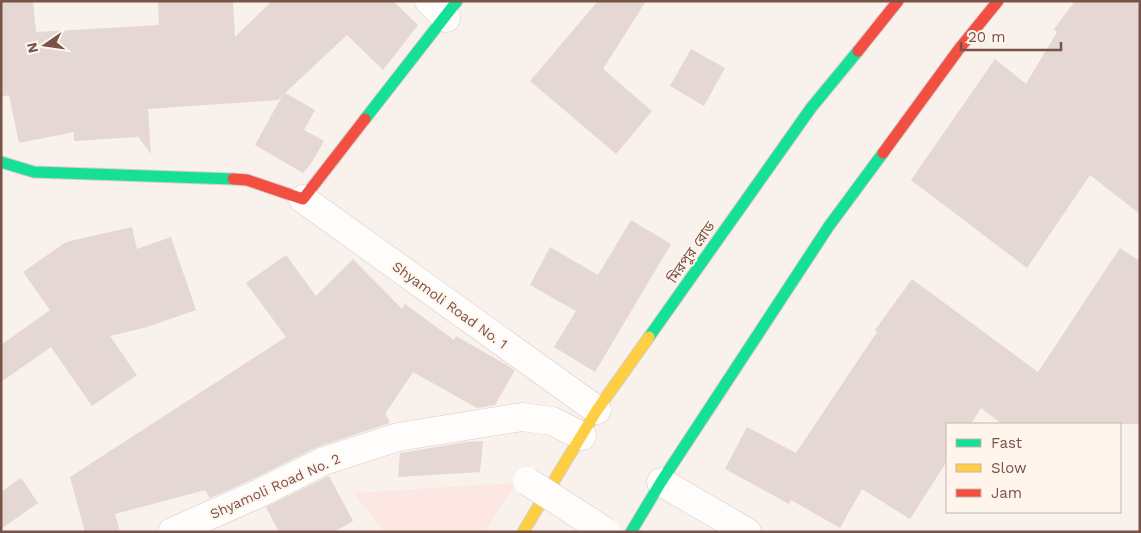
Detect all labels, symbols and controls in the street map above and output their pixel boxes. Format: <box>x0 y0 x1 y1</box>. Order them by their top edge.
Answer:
north arrow <box>20 20 70 70</box>
scale bar <box>961 20 1061 52</box>
text: 20 m <box>968 28 1006 46</box>
text: N <box>23 41 41 55</box>
street label: মিরপুর রোড <box>664 218 719 287</box>
street label: Shyamoli Road No. 1 <box>390 258 510 352</box>
legend <box>946 423 1121 513</box>
text: Fast <box>991 434 1023 452</box>
street label: Shyamoli Road No. 2 <box>207 450 343 522</box>
text: Slow <box>991 459 1027 477</box>
text: Jam <box>991 484 1022 502</box>

